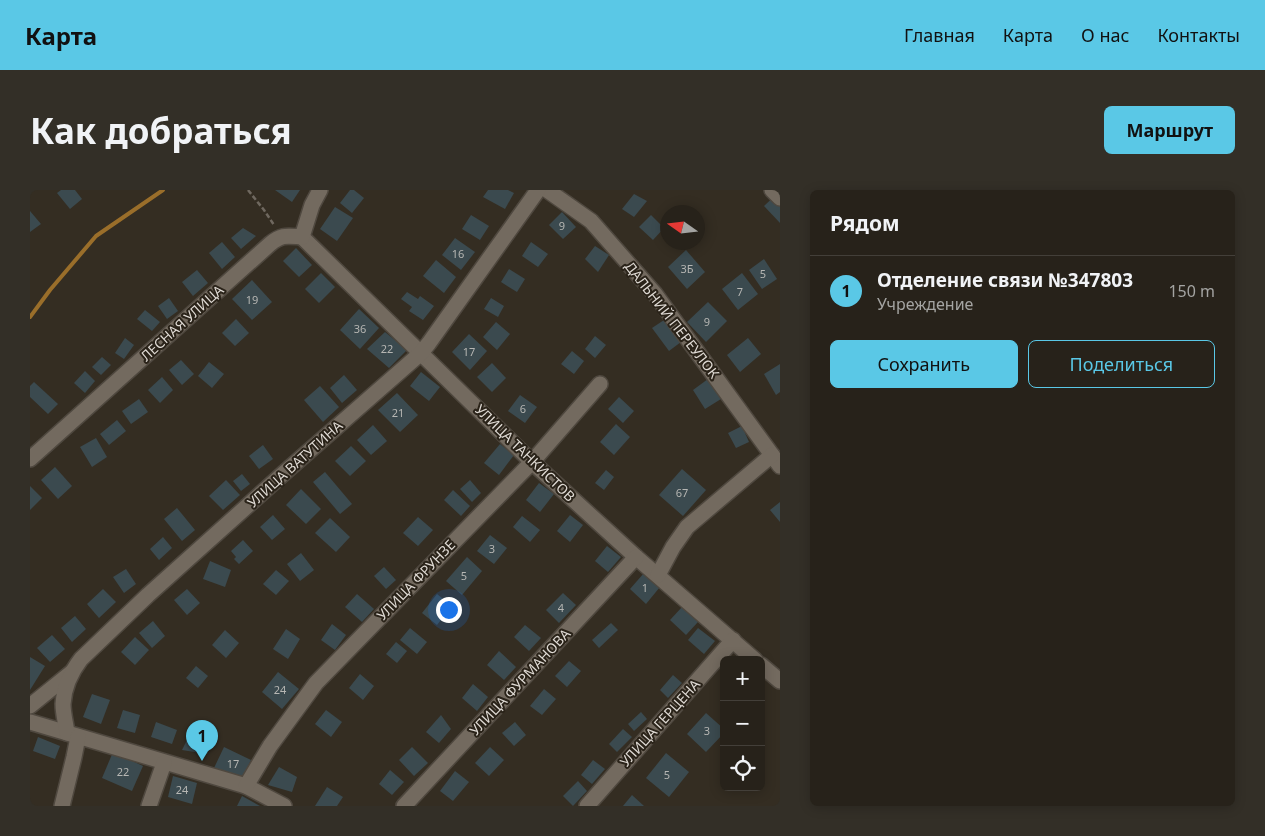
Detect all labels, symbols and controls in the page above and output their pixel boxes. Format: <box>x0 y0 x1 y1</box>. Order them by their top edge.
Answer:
text: Карта <box>25 19 97 52</box>
text: Главная <box>904 23 975 47</box>
text: Карта <box>1003 23 1053 47</box>
text: О нас <box>1081 23 1129 47</box>
text: Контакты <box>1157 23 1240 47</box>
button: Маршрут <box>1104 106 1235 154</box>
text: Как добраться <box>30 107 292 154</box>
north arrow <box>660 205 705 250</box>
text: Рядом <box>830 209 900 237</box>
house number: 9 <box>559 218 565 233</box>
house number: 16 <box>452 246 464 261</box>
street label: ДАЛЬНИЙ ПЕРЕУЛОК <box>621 257 724 382</box>
house number: 3Б <box>680 261 694 276</box>
house number: 5 <box>760 266 766 281</box>
text: Отделение связи №347803 <box>877 267 1133 293</box>
street label: ЛЕСНАЯ УЛИЦА <box>136 280 227 365</box>
text: 1 <box>841 280 851 302</box>
text: 150 m <box>1168 280 1215 302</box>
house number: 7 <box>737 284 743 299</box>
house number: 19 <box>246 292 258 307</box>
text: Учреждение <box>877 293 973 315</box>
house number: 9 <box>704 314 710 329</box>
house number: 36 <box>354 321 366 336</box>
button: Сохранить <box>830 340 1018 388</box>
button: Поделиться <box>1028 340 1215 388</box>
house number: 22 <box>381 341 393 356</box>
house number: 17 <box>463 344 475 359</box>
street label: УЛИЦА ТАНКИСТОВ <box>471 400 580 505</box>
house number: 6 <box>520 401 526 416</box>
house number: 21 <box>392 405 404 420</box>
street label: УЛИЦА ВАТУТИНА <box>243 416 346 511</box>
house number: 67 <box>676 485 688 500</box>
street label: УЛИЦА ФРУНЗЕ <box>372 535 459 624</box>
house number: 3 <box>489 541 495 556</box>
house number: 5 <box>461 568 467 583</box>
house number: 1 <box>642 580 648 595</box>
your location <box>436 597 462 623</box>
house number: 4 <box>558 600 565 615</box>
street label: УЛИЦА ФУРМАНОВА <box>465 624 574 739</box>
map controls <box>720 656 765 791</box>
button: + <box>720 656 765 701</box>
street label: УЛИЦА ГЕРЦЕНА <box>615 675 704 770</box>
house number: 24 <box>274 682 287 697</box>
button: − <box>720 701 765 746</box>
pin: 1 <box>186 720 218 761</box>
house number: 3 <box>704 723 710 738</box>
button: locate <box>720 746 765 791</box>
house number: 17 <box>227 756 239 771</box>
house number: 22 <box>117 764 129 779</box>
house number: 5 <box>664 767 670 782</box>
house number: 24 <box>176 782 189 797</box>

